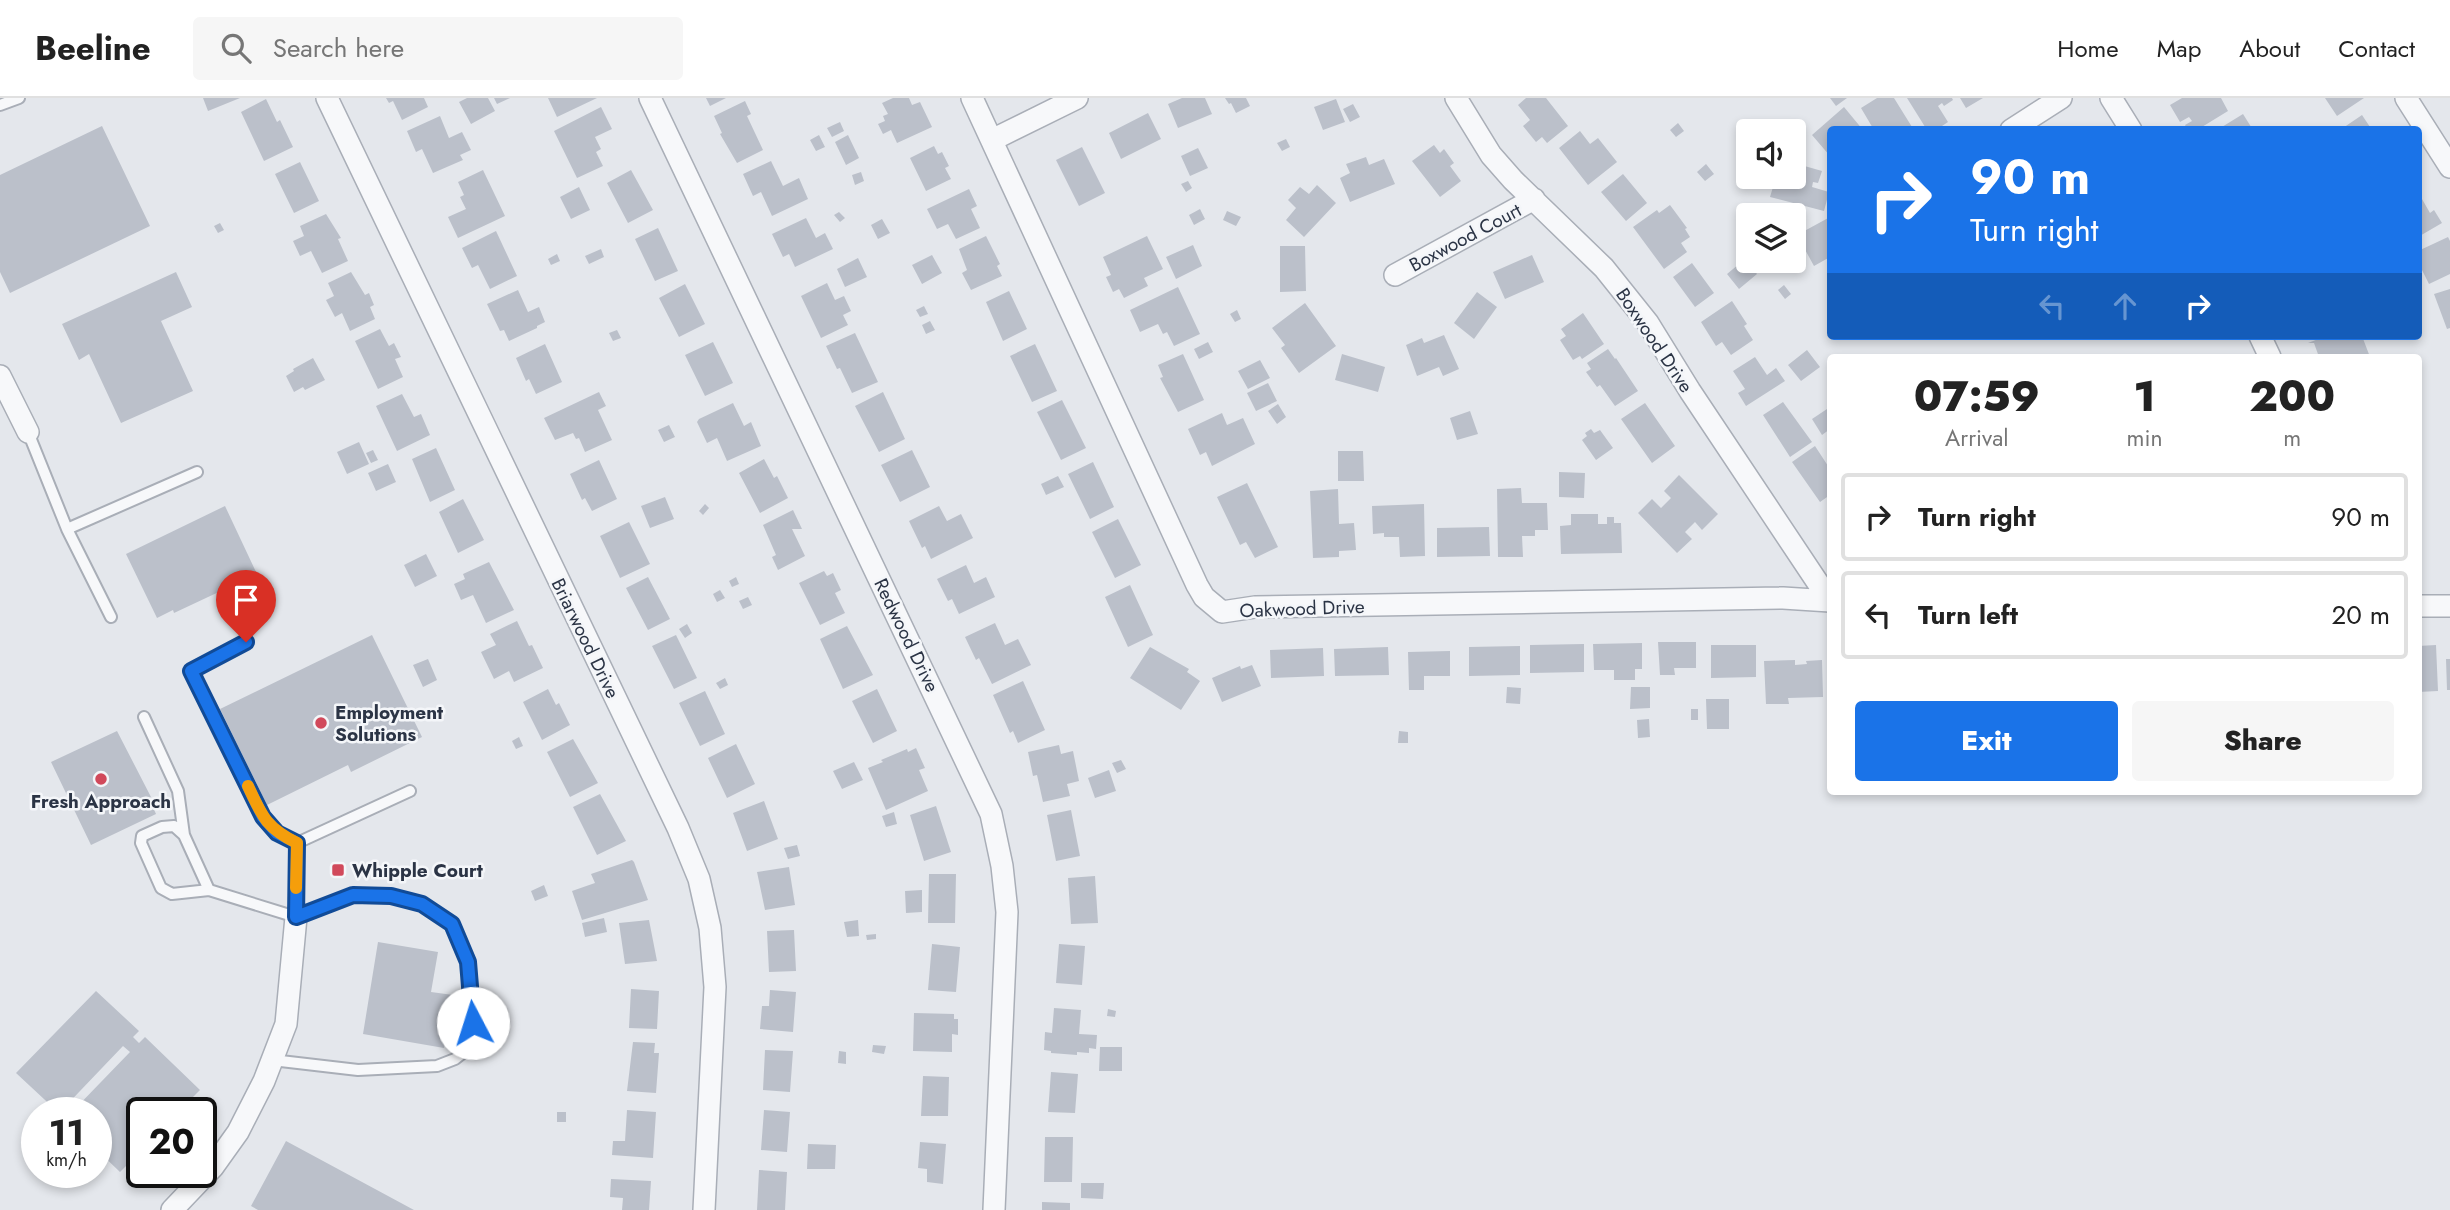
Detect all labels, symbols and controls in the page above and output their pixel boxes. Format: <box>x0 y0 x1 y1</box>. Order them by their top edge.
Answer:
search box <box>193 17 683 80</box>
text: Beeline <box>35 25 151 72</box>
icon: search <box>217 29 255 67</box>
text: Search here <box>273 29 404 67</box>
text: Home <box>2057 31 2119 66</box>
text: Map <box>2157 31 2201 66</box>
text: About <box>2239 31 2300 66</box>
text: Contact <box>2338 31 2415 66</box>
map controls <box>1736 119 1806 273</box>
button: sound <box>1736 119 1806 189</box>
text: 90 m <box>1970 142 2090 212</box>
icon: right <box>1855 154 1946 245</box>
street label: Boxwood Court <box>1404 196 1526 278</box>
button: layers <box>1736 203 1806 273</box>
text: Turn right <box>1970 207 2099 253</box>
street label: Boxwood Drive <box>1610 283 1700 398</box>
icon: left <box>2033 287 2071 325</box>
icon: ahead <box>2106 287 2144 325</box>
icon: right <box>2179 287 2217 325</box>
text: 07:59 <box>1914 366 2040 427</box>
text: 1 <box>2134 366 2156 427</box>
text: 200 <box>2249 366 2335 427</box>
text: Arrival <box>1945 421 2009 455</box>
text: min <box>2127 421 2163 455</box>
text: m <box>2283 421 2301 455</box>
icon: right <box>1859 498 1897 536</box>
text: Turn right <box>1918 498 2036 536</box>
text: 90 m <box>2331 498 2390 536</box>
pin <box>216 570 276 642</box>
street label: Briarwood Drive <box>545 574 626 703</box>
street label: Redwood Drive <box>867 574 946 697</box>
icon: arrive <box>227 581 265 619</box>
street label: Oakwood Drive <box>1239 593 1365 624</box>
icon: left <box>1859 596 1897 634</box>
text: Turn left <box>1918 596 2018 634</box>
text: 20 m <box>2332 596 2390 634</box>
place label: Employment Solutions <box>335 699 443 748</box>
button: Exit <box>1855 701 2118 781</box>
button: Share <box>2132 701 2394 781</box>
marker: Employment Solutions <box>313 715 329 731</box>
marker: Fresh Approach <box>93 771 109 787</box>
place label: Fresh Approach <box>31 788 171 815</box>
place label: Whipple Court <box>352 857 483 884</box>
marker: Whipple Court <box>330 862 346 878</box>
position arrow <box>436 986 510 1060</box>
speed limit sign: 20 <box>126 1097 217 1188</box>
text: 11 <box>49 1108 84 1158</box>
text: km/h <box>46 1147 87 1173</box>

